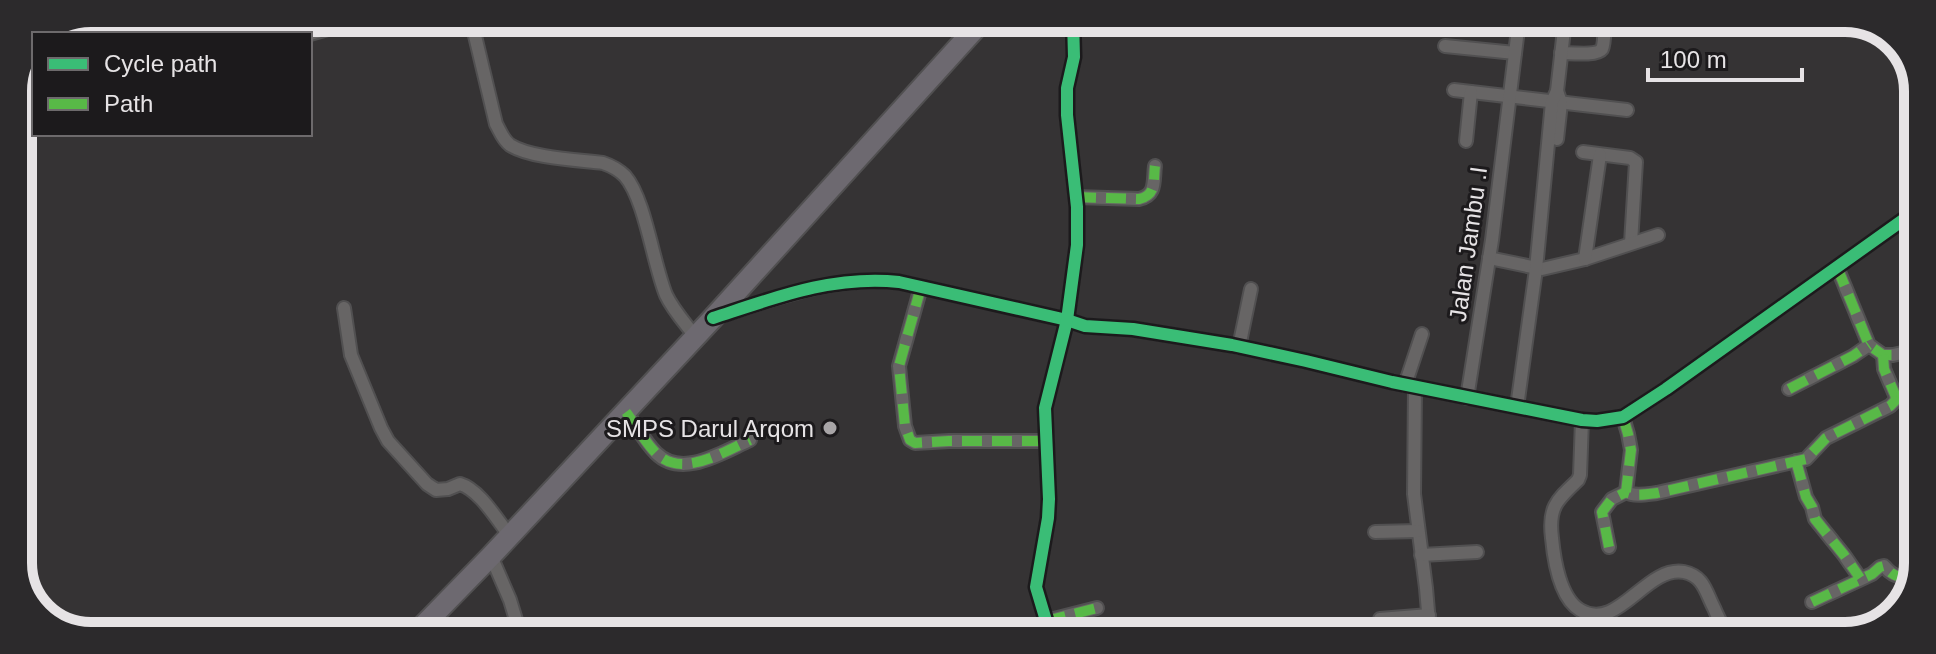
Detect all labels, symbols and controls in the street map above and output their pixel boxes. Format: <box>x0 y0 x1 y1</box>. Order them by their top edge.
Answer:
legend <box>32 32 312 136</box>
scale bar <box>1648 32 1802 82</box>
text: 100 m <box>1660 46 1727 73</box>
text: Cycle path <box>104 50 217 77</box>
text: Path <box>104 90 153 117</box>
street label: Jalan Jambu .I <box>1444 165 1492 323</box>
place label: SMPS Darul Arqom <box>606 415 814 442</box>
marker: SMPS Darul Arqom <box>821 419 839 437</box>

